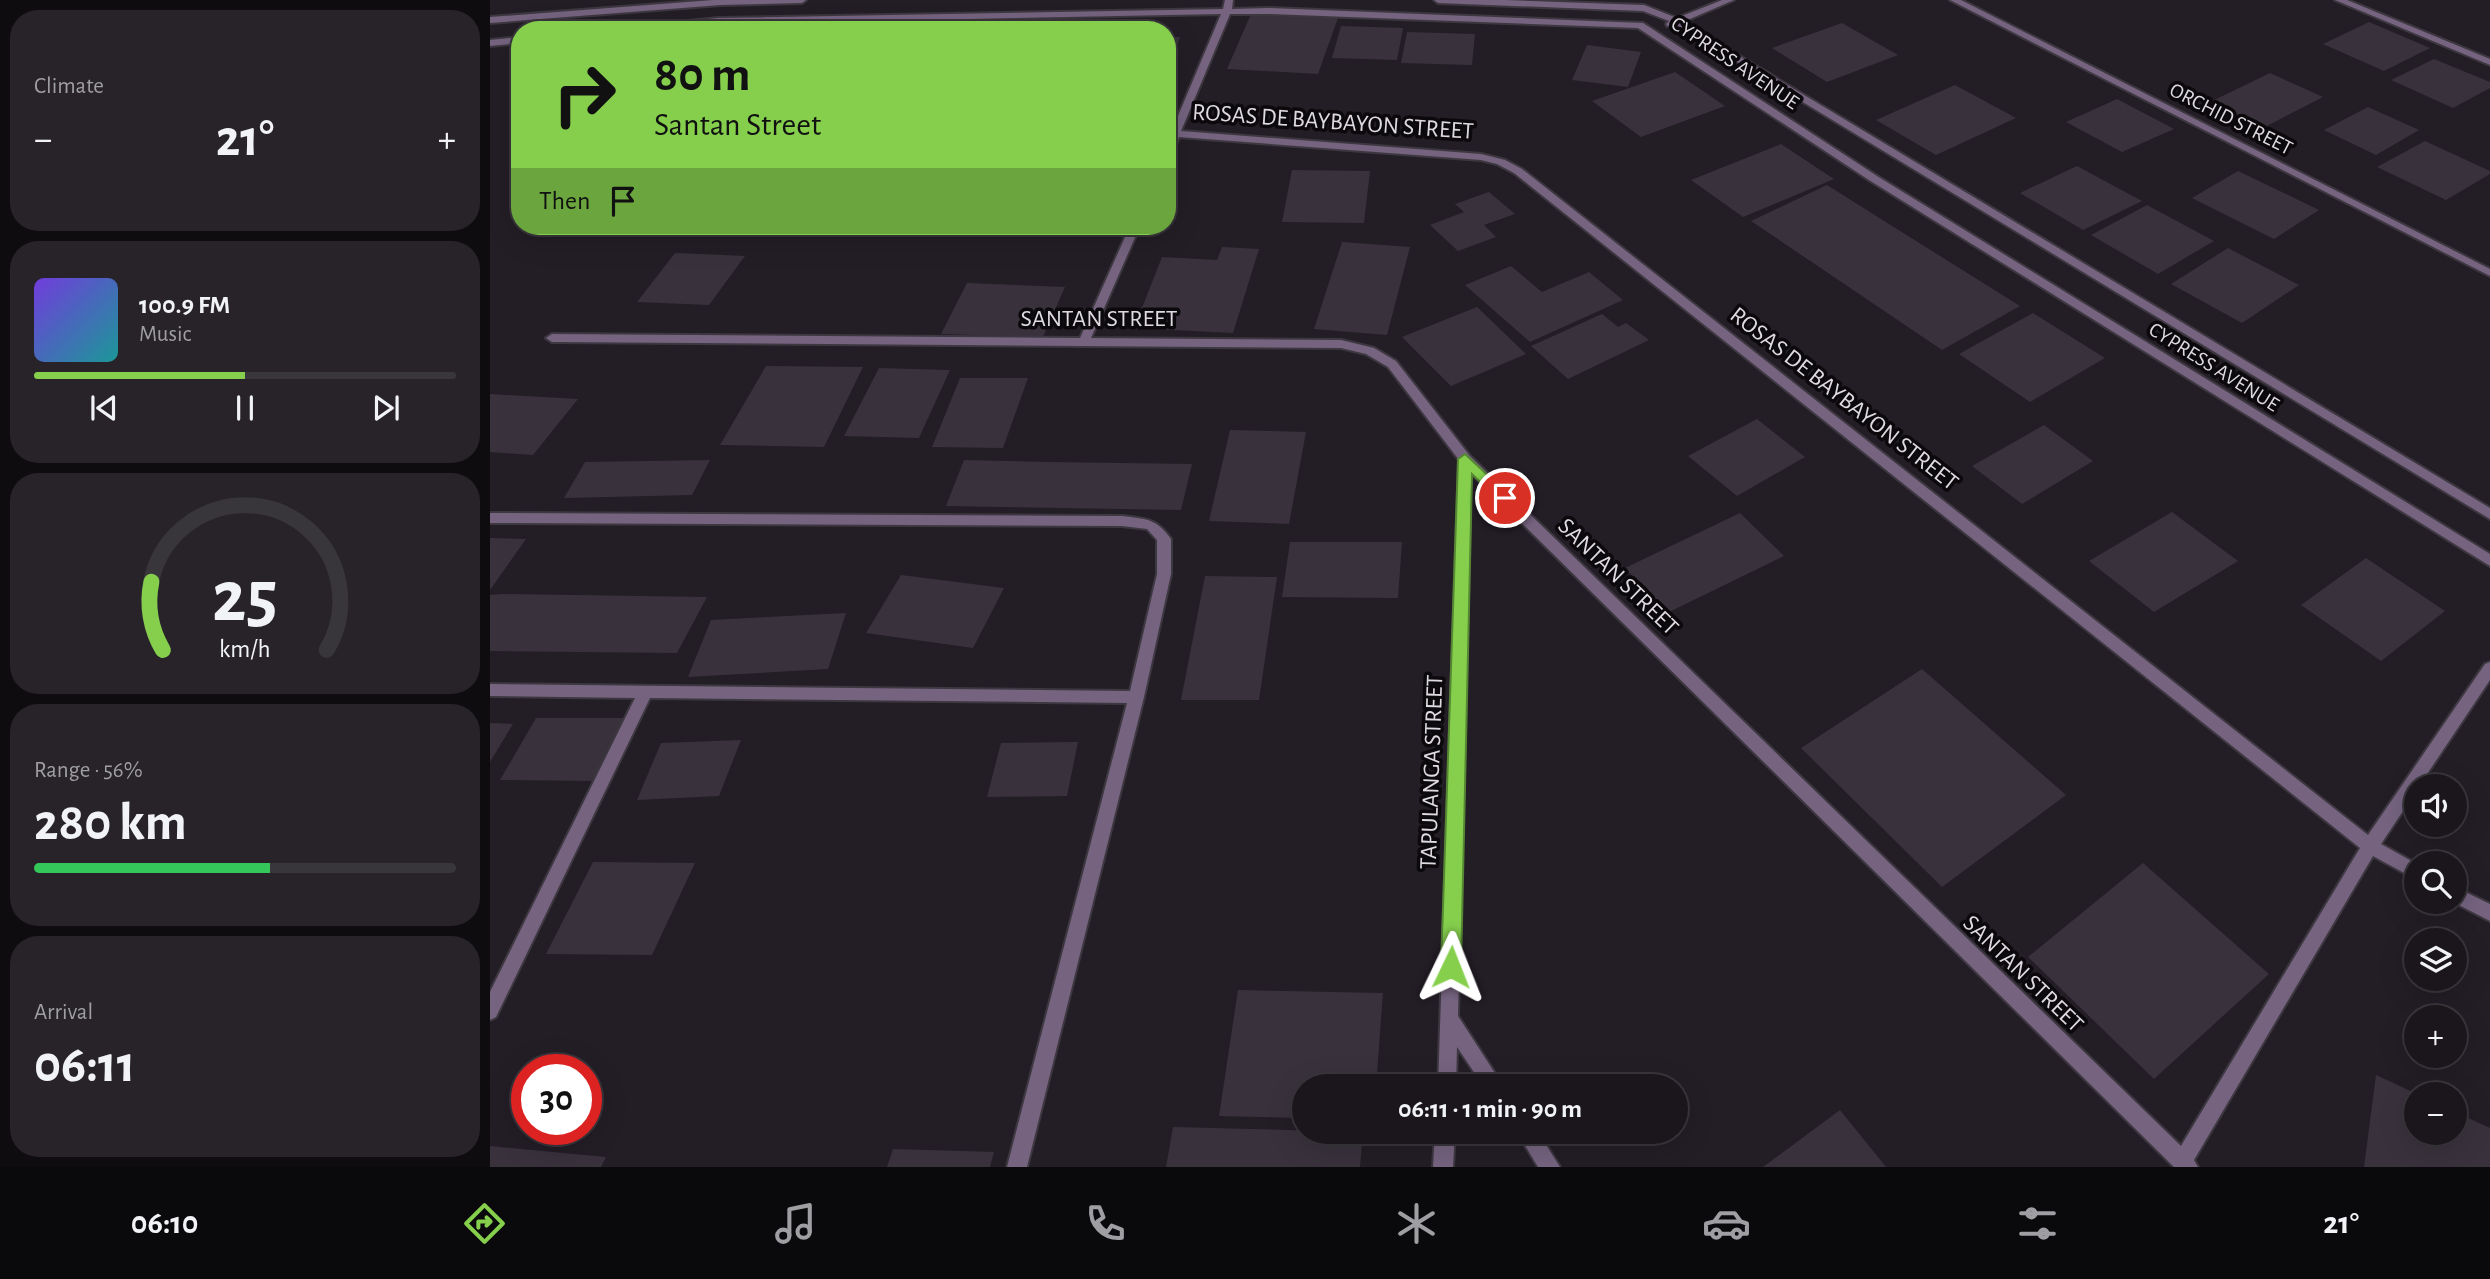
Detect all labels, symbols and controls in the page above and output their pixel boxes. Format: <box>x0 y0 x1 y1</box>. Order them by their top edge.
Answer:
street label: CYPRESS AVENUE <box>1667 13 1803 113</box>
icon: right <box>539 49 630 140</box>
text: 80 m <box>654 51 751 100</box>
text: Climate <box>34 75 104 98</box>
street label: ORCHID STREET <box>2166 79 2296 159</box>
street label: ROSAS DE BAYBAYON STREET <box>1191 100 1475 144</box>
text: Santan Street <box>654 109 821 141</box>
text: 21° <box>216 113 274 165</box>
text: − <box>34 121 52 159</box>
text: + <box>438 121 456 159</box>
icon: arrive <box>604 182 642 220</box>
text: Then <box>539 188 590 214</box>
text: 100.9 FM <box>139 292 230 318</box>
street label: ROSAS DE BAYBAYON STREET <box>1725 303 1963 495</box>
street label: SANTAN STREET <box>1021 307 1178 331</box>
street label: CYPRESS AVENUE <box>2145 319 2283 415</box>
text: Music <box>139 323 191 346</box>
icon: previous <box>85 389 123 427</box>
icon: pause <box>226 389 264 427</box>
icon: next <box>367 389 405 427</box>
pin <box>1475 468 1535 528</box>
icon: arrive <box>1486 479 1524 517</box>
street label: SANTAN STREET <box>1553 514 1683 640</box>
text: 25 <box>212 562 278 635</box>
text: km/h <box>219 636 271 661</box>
street label: TAPULANGA STREET <box>1417 674 1447 870</box>
text: Range · 56% <box>34 759 143 782</box>
map controls <box>2404 774 2467 1145</box>
button: sound <box>2404 774 2467 837</box>
text: 280 km <box>34 797 187 849</box>
button: search <box>2404 851 2467 914</box>
street label: SANTAN STREET <box>1958 911 2088 1037</box>
button: layers <box>2404 928 2467 991</box>
position arrow <box>1414 930 1488 1004</box>
text: Arrival <box>34 1001 93 1024</box>
button: + <box>2404 1005 2467 1068</box>
text: 06:11 <box>34 1039 136 1091</box>
speed limit sign: 30 <box>511 1054 602 1145</box>
button: − <box>2404 1082 2467 1145</box>
text: 06:11 · 1 min · 90 m <box>1398 1096 1582 1122</box>
icon: directions <box>460 1199 509 1248</box>
icon: music <box>771 1199 820 1248</box>
icon: phone <box>1081 1199 1130 1248</box>
icon: climate <box>1392 1199 1441 1248</box>
icon: car <box>1702 1199 1751 1248</box>
icon: filters <box>2013 1199 2062 1248</box>
text: 06:10 <box>131 1207 198 1239</box>
text: 21° <box>2323 1207 2359 1239</box>

